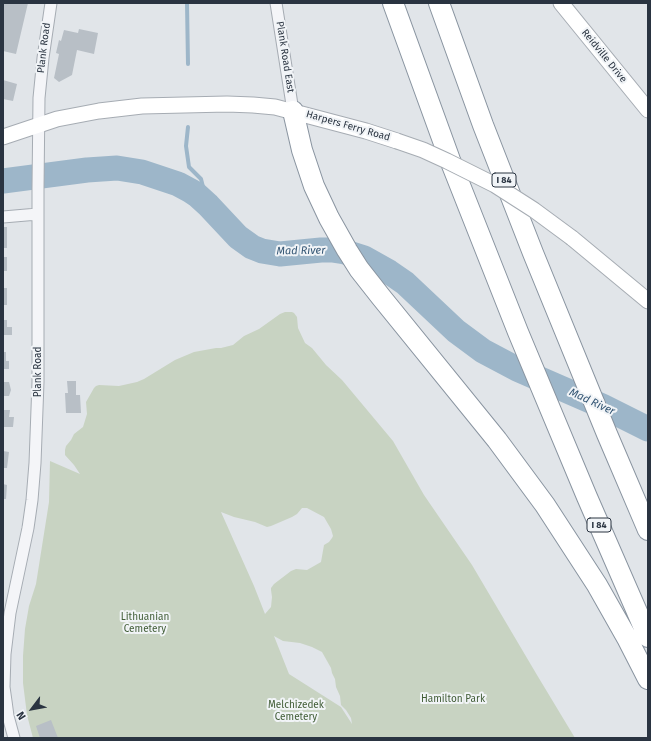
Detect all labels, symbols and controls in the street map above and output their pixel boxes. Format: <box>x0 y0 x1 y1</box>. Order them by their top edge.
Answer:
street label: Plank Road East <box>273 20 297 94</box>
street label: Plank Road <box>35 22 53 74</box>
street label: Reidville Drive <box>579 27 629 85</box>
street label: Harpers Ferry Road <box>305 108 391 144</box>
road number: I 84 <box>492 173 516 187</box>
water label: Mad River <box>276 244 326 258</box>
street label: Plank Road <box>32 347 44 397</box>
water label: Mad River <box>567 386 617 418</box>
road number: I 84 <box>587 518 611 532</box>
park label: Lithuanian Cemetery <box>121 611 169 634</box>
north arrow <box>12 689 52 729</box>
park label: Hamilton Park <box>421 693 485 705</box>
park label: Melchizedek Cemetery <box>268 699 324 722</box>
text: N <box>14 709 29 722</box>

